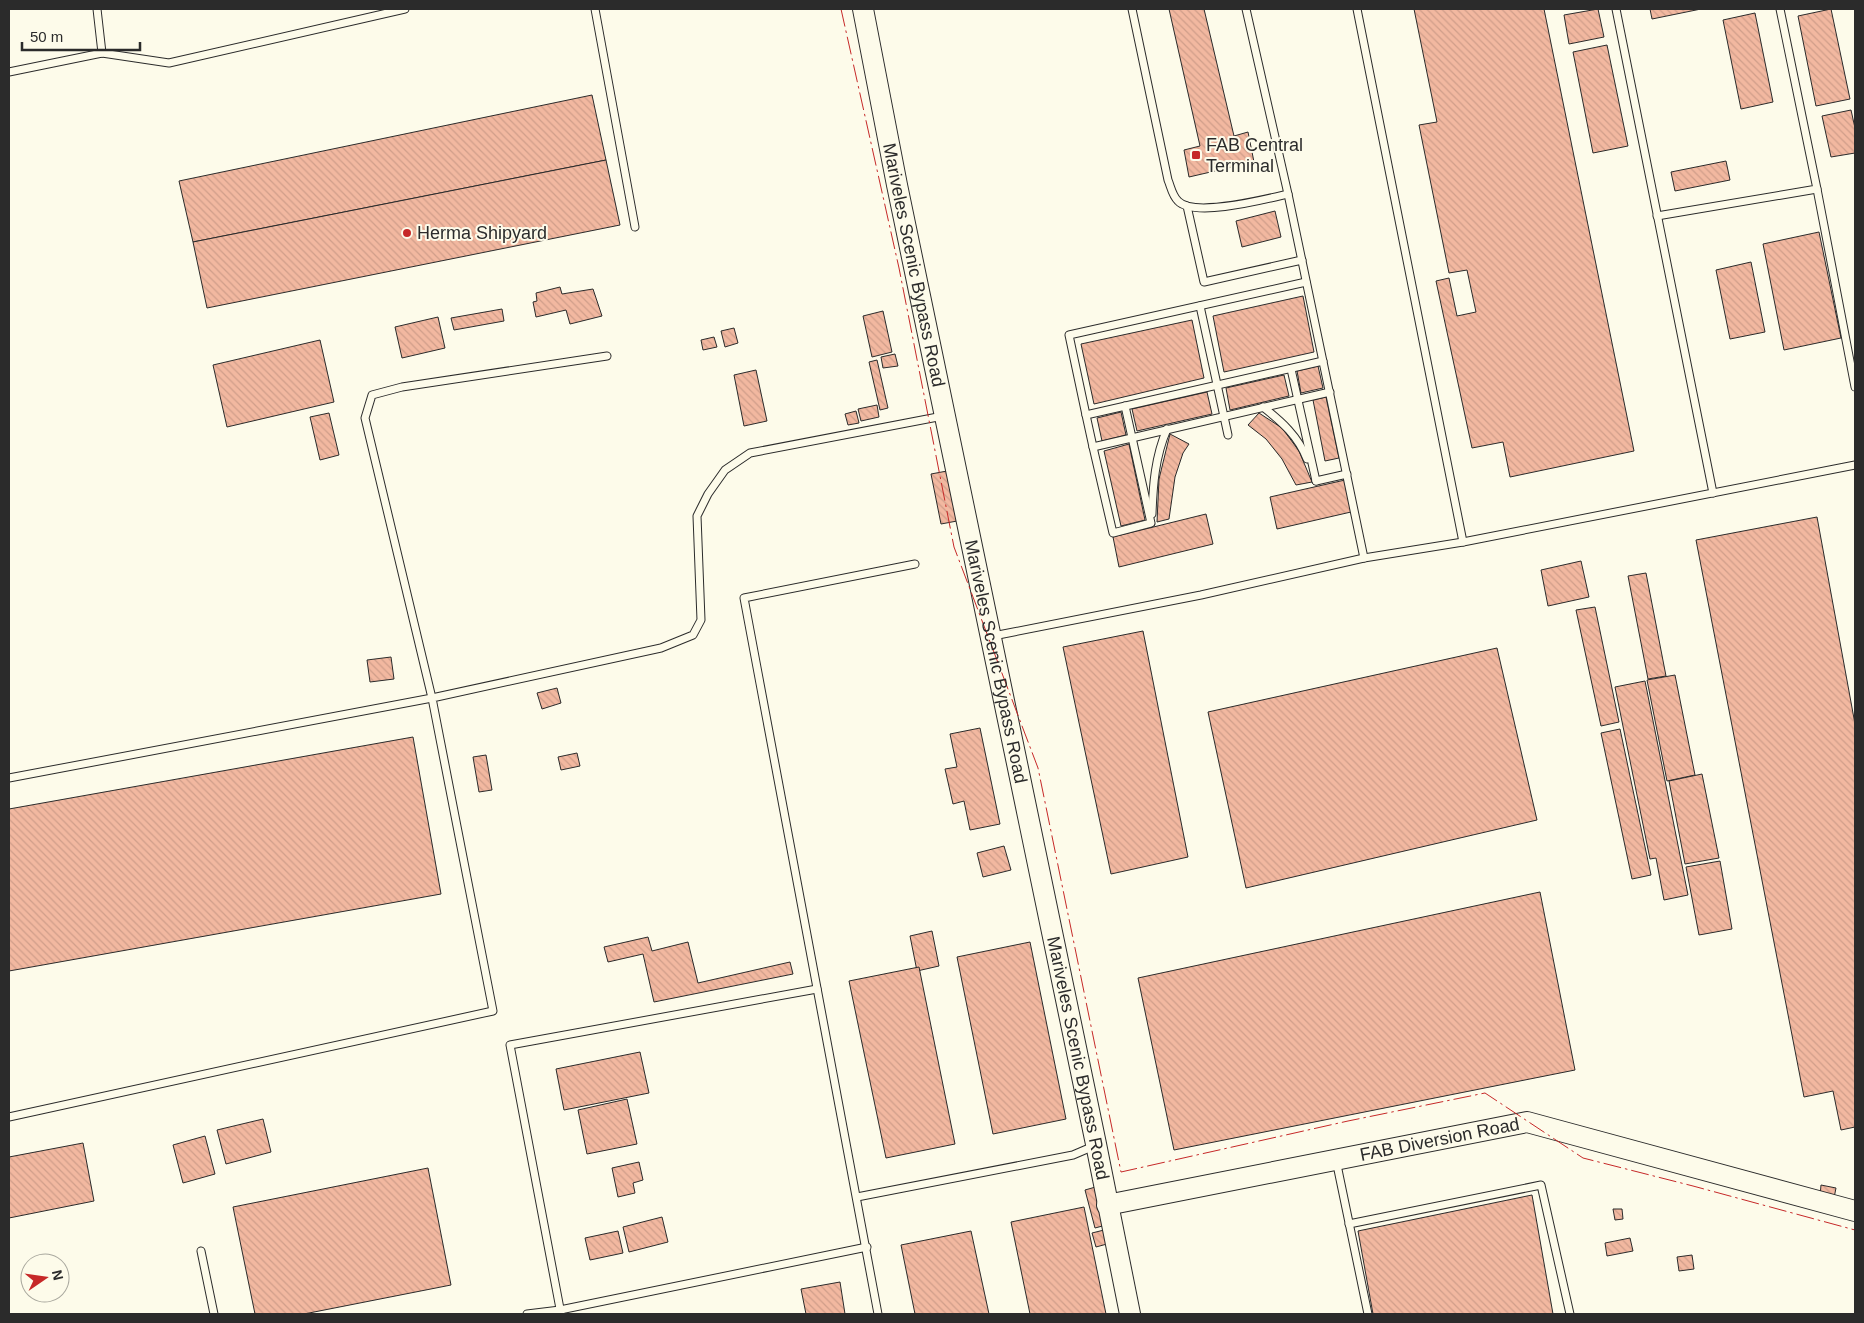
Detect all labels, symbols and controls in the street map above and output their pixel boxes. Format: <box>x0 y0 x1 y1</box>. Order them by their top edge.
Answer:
scale bar <box>22 20 140 52</box>
text: 50 m <box>30 28 63 45</box>
place label: FAB Central Terminal <box>1206 135 1303 176</box>
street label: Mariveles Scenic Bypass Road <box>879 142 949 389</box>
marker: FAB Central Terminal <box>1190 149 1202 161</box>
place label: Herma Shipyard <box>417 223 547 243</box>
marker: Herma Shipyard <box>401 227 413 239</box>
street label: Mariveles Scenic Bypass Road <box>961 538 1031 785</box>
street label: Mariveles Scenic Bypass Road <box>1043 935 1113 1182</box>
street label: FAB Diversion Road <box>1358 1114 1521 1165</box>
north arrow <box>20 1253 70 1303</box>
text: N <box>49 1268 67 1282</box>

